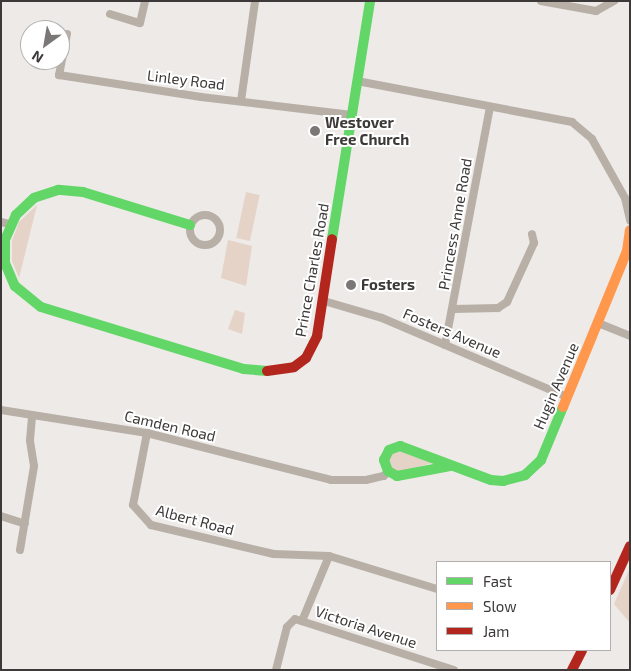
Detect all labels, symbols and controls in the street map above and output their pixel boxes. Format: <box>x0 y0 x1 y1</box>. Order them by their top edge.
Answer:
north arrow <box>20 20 70 70</box>
text: N <box>29 47 46 67</box>
street label: Linley Road <box>146 66 226 94</box>
place label: Westover Free Church <box>325 113 409 148</box>
marker: Westover Free Church <box>309 125 321 137</box>
street label: Princess Anne Road <box>435 157 475 291</box>
street label: Prince Charles Road <box>291 202 333 338</box>
place label: Fosters <box>361 276 415 294</box>
marker: Fosters <box>345 279 357 291</box>
street label: Fosters Avenue <box>400 304 504 362</box>
street label: Hugin Avenue <box>530 340 582 432</box>
street label: Camden Road <box>123 407 217 445</box>
street label: Albert Road <box>154 501 236 539</box>
legend <box>436 561 611 651</box>
text: Fast <box>483 572 512 590</box>
text: Slow <box>483 597 517 615</box>
street label: Victoria Avenue <box>313 602 419 652</box>
text: Jam <box>483 622 509 640</box>

